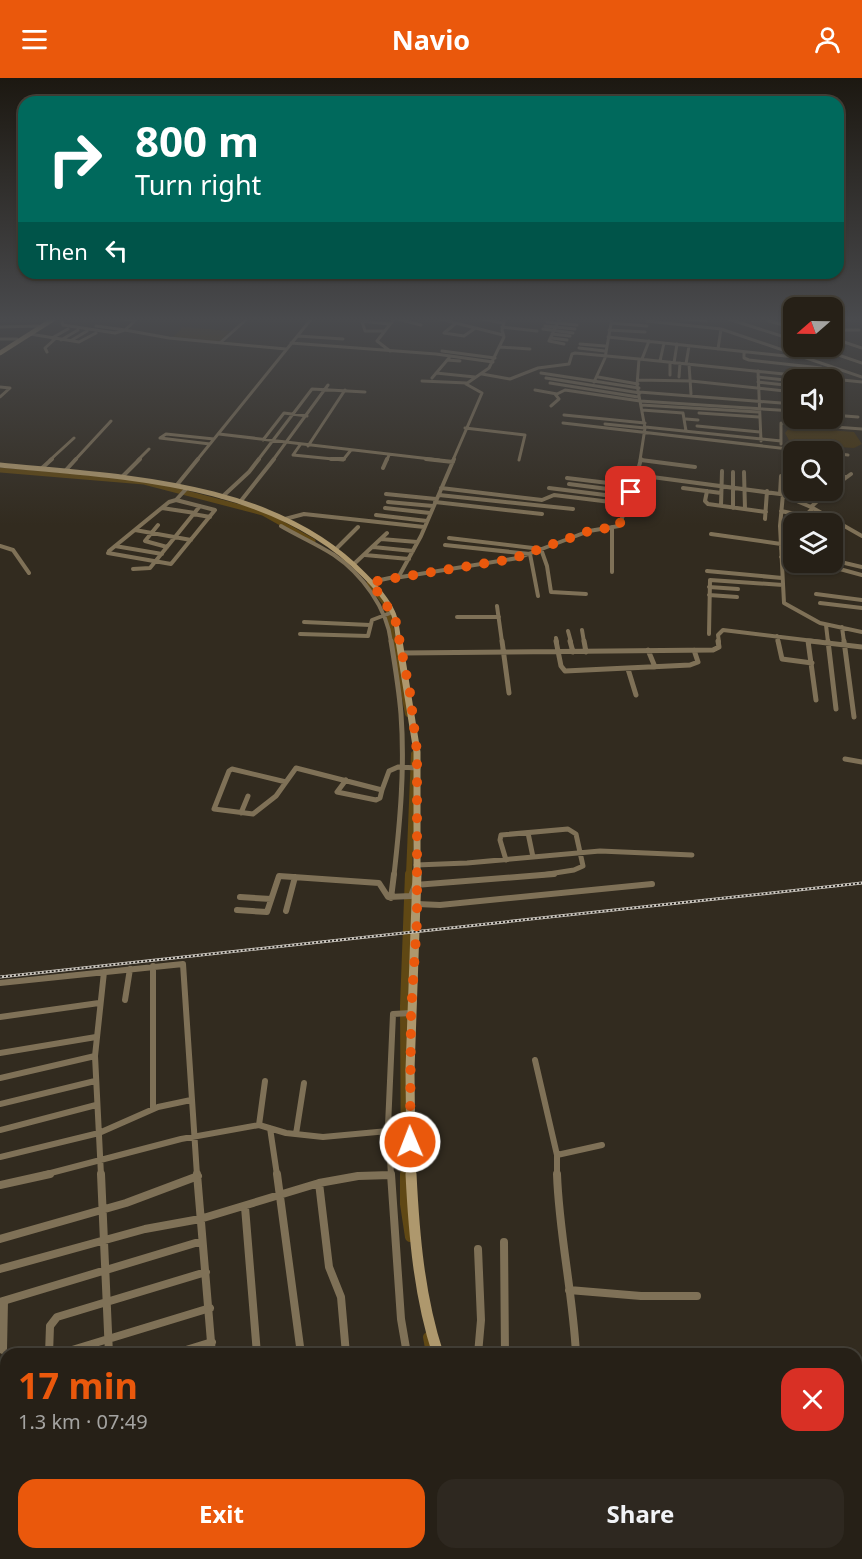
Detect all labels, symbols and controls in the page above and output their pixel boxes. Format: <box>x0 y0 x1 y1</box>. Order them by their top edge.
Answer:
text: Navio <box>392 21 470 58</box>
icon: menu <box>18 23 51 56</box>
icon: person <box>811 23 844 56</box>
text: 800 m <box>135 112 259 169</box>
icon: right <box>36 120 114 198</box>
text: Turn right <box>135 166 261 203</box>
icon: left <box>100 234 133 267</box>
text: Then <box>36 236 88 266</box>
north arrow <box>783 297 843 357</box>
map controls <box>783 297 843 573</box>
button: sound <box>783 369 843 429</box>
button: search <box>783 441 843 501</box>
pin <box>605 466 656 517</box>
icon: arrive <box>614 475 647 508</box>
button: layers <box>783 513 843 573</box>
position arrow <box>378 1110 442 1174</box>
text: 17 min <box>18 1361 138 1410</box>
button: close <box>781 1368 844 1431</box>
text: 1.3 km · 07:49 <box>18 1408 148 1435</box>
button: Exit <box>18 1479 425 1548</box>
button: Share <box>437 1479 844 1548</box>

